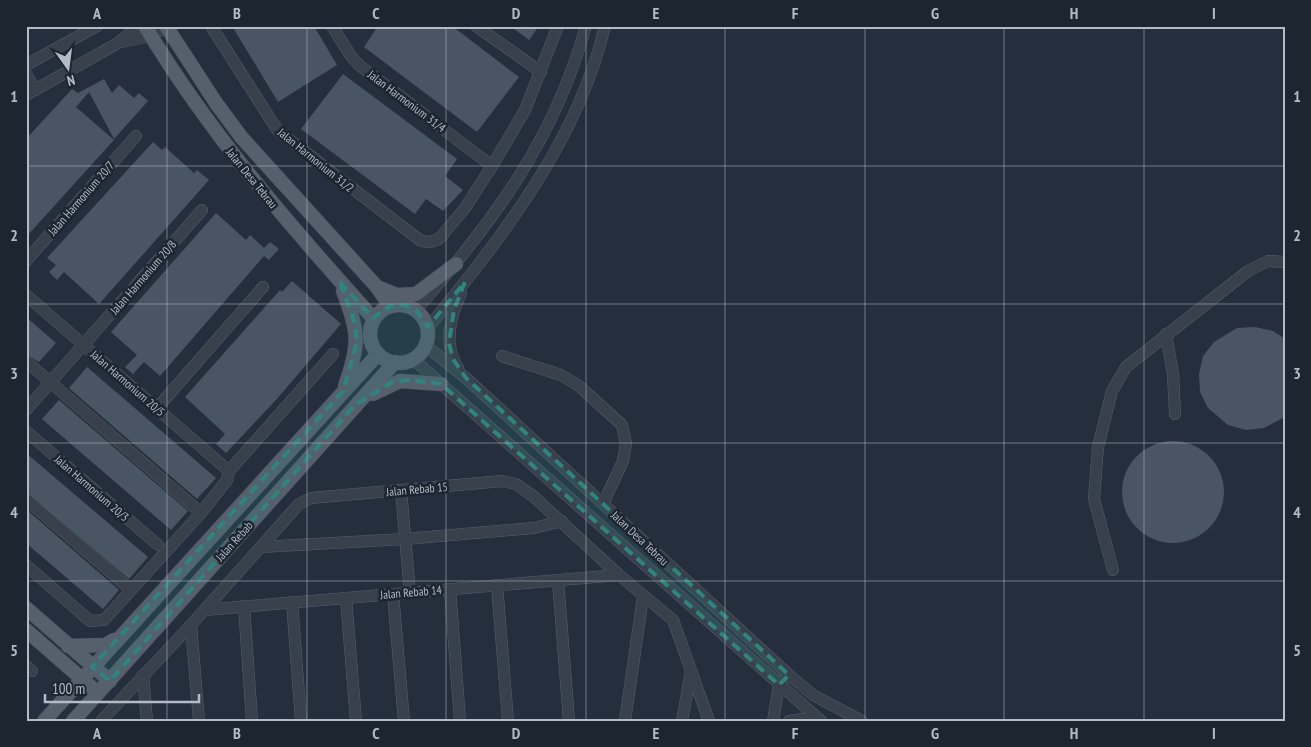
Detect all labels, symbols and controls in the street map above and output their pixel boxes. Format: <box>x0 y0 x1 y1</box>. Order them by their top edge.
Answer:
text: A <box>92 3 102 23</box>
text: B <box>233 3 241 23</box>
text: C <box>372 3 380 23</box>
text: D <box>512 3 521 23</box>
text: E <box>653 3 660 23</box>
text: F <box>792 3 799 23</box>
text: G <box>931 3 939 23</box>
text: H <box>1070 3 1078 23</box>
text: I <box>1212 3 1216 23</box>
north arrow <box>42 42 92 92</box>
street label: Jalan Harmonium 31/4 <box>364 66 449 136</box>
text: N <box>65 71 77 90</box>
text: 1 <box>10 86 18 106</box>
text: 1 <box>1293 86 1301 106</box>
street label: Jalan Harmonium 31/2 <box>274 124 357 195</box>
street label: Jalan Desa Tebrau <box>223 144 281 211</box>
street label: Jalan Harmonium 20/7 <box>44 158 117 239</box>
text: 2 <box>10 225 18 245</box>
text: 2 <box>1293 225 1301 245</box>
street label: Jalan Harmonium 20/8 <box>106 237 179 318</box>
street label: Jalan Harmonium 20/5 <box>87 346 168 419</box>
text: 3 <box>10 363 18 383</box>
text: 3 <box>1293 363 1301 383</box>
street label: Jalan Harmonium 20/3 <box>51 451 132 524</box>
street label: Jalan Rebab 15 <box>385 479 448 499</box>
text: 4 <box>10 502 18 522</box>
text: 4 <box>1293 502 1301 522</box>
street label: Jalan Desa Tebrau <box>607 507 672 568</box>
street label: Jalan Rebab <box>212 518 256 565</box>
street label: Jalan Rebab 14 <box>379 582 443 602</box>
text: 5 <box>10 640 18 660</box>
text: 5 <box>1293 640 1301 660</box>
scale bar <box>45 672 199 704</box>
text: 100 m <box>52 679 85 698</box>
text: A <box>92 723 102 743</box>
text: B <box>233 723 241 743</box>
text: C <box>372 723 380 743</box>
text: D <box>512 723 521 743</box>
text: E <box>653 723 660 743</box>
text: F <box>792 723 799 743</box>
text: G <box>931 723 939 743</box>
text: H <box>1070 723 1078 743</box>
text: I <box>1212 723 1216 743</box>

